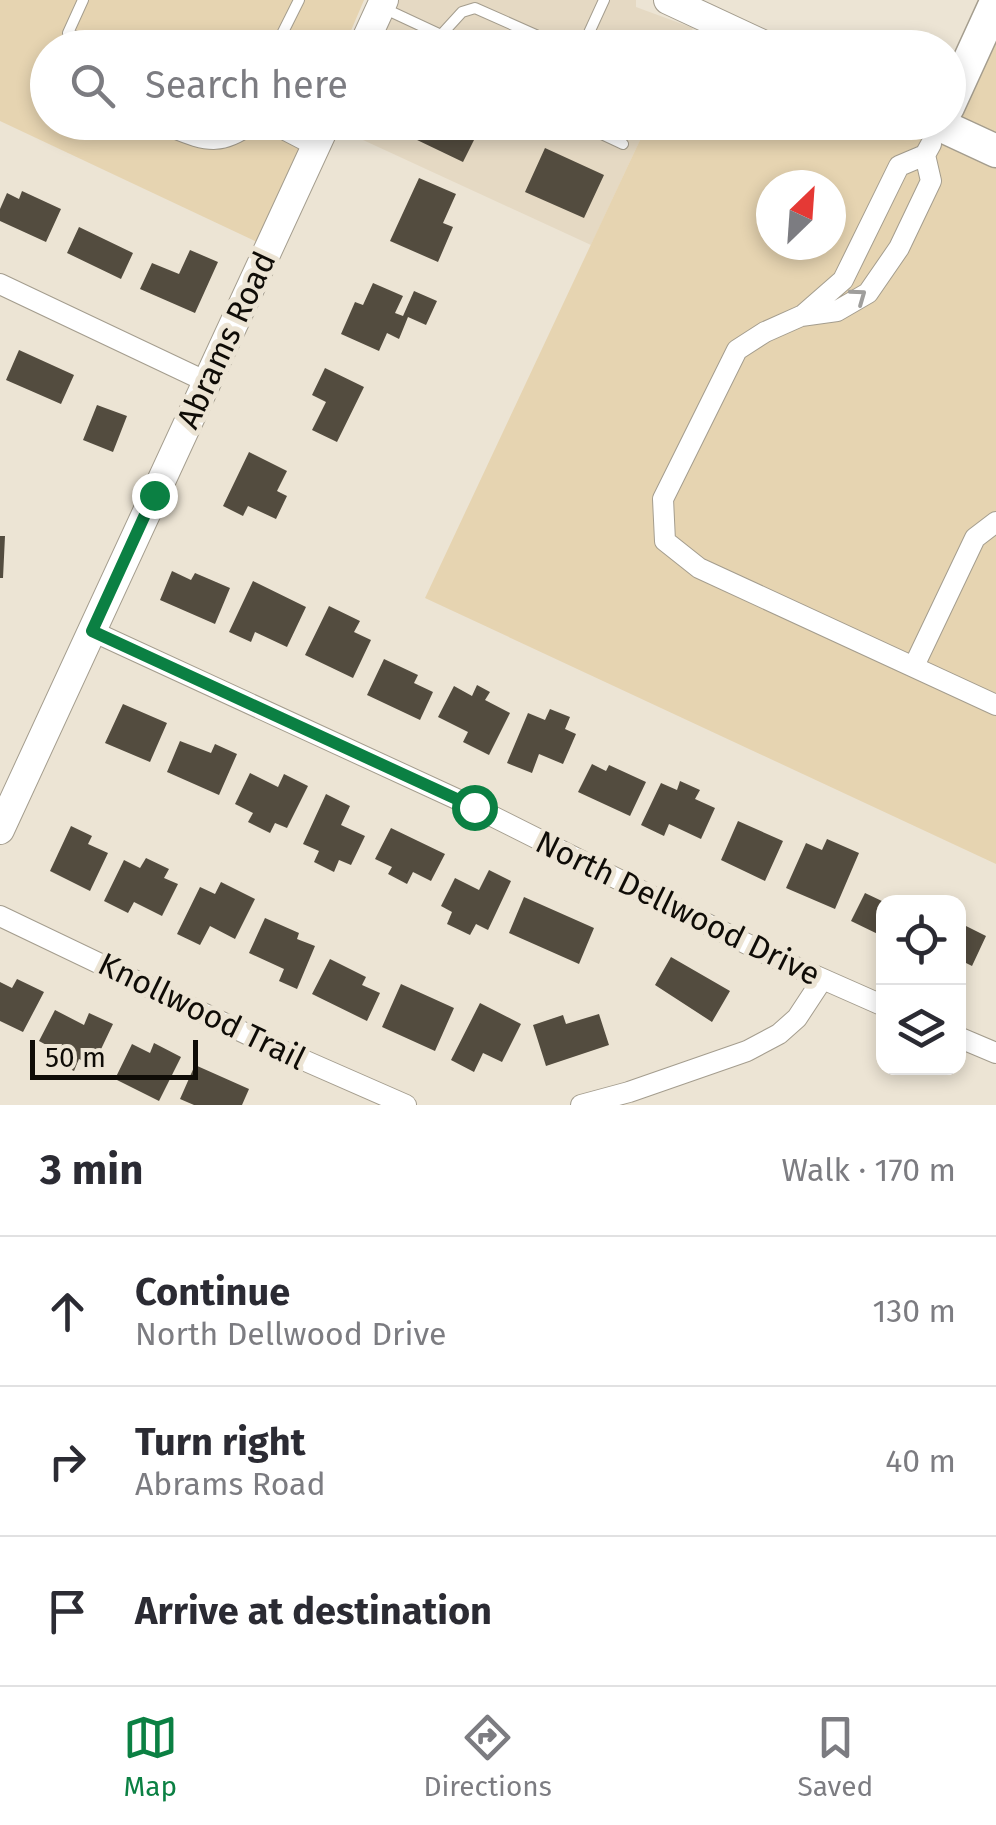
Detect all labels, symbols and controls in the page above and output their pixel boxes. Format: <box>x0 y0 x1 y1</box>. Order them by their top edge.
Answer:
search box <box>30 30 966 140</box>
icon: search <box>65 58 120 113</box>
text: Search here <box>145 62 348 108</box>
north arrow <box>756 170 846 260</box>
street label: Abrams Road <box>168 246 284 434</box>
one-way arrow <box>848 290 866 308</box>
route end <box>132 473 178 519</box>
route start <box>452 785 498 831</box>
street label: North Dellwood Drive <box>530 823 826 993</box>
map controls <box>876 895 966 1075</box>
button: locate <box>876 895 966 985</box>
street label: Knollwood Trail <box>92 944 312 1078</box>
button: layers <box>876 985 966 1075</box>
scale bar <box>30 1035 198 1080</box>
text: 50 m <box>45 1041 106 1074</box>
text: 3 min <box>40 1145 143 1195</box>
text: Walk · 170 m <box>782 1151 956 1189</box>
text: Continue <box>135 1269 290 1315</box>
icon: ahead <box>40 1284 95 1339</box>
text: 130 m <box>872 1292 956 1330</box>
text: North Dellwood Drive <box>135 1315 446 1353</box>
text: Turn right <box>135 1419 305 1465</box>
icon: right <box>40 1434 95 1489</box>
text: 40 m <box>885 1442 956 1480</box>
text: Abrams Road <box>135 1465 326 1503</box>
icon: arrive <box>40 1584 95 1639</box>
text: Arrive at destination <box>135 1588 492 1634</box>
tab: Map <box>123 1710 178 1803</box>
tab: Directions <box>423 1710 552 1803</box>
tab: Saved <box>797 1710 873 1803</box>

